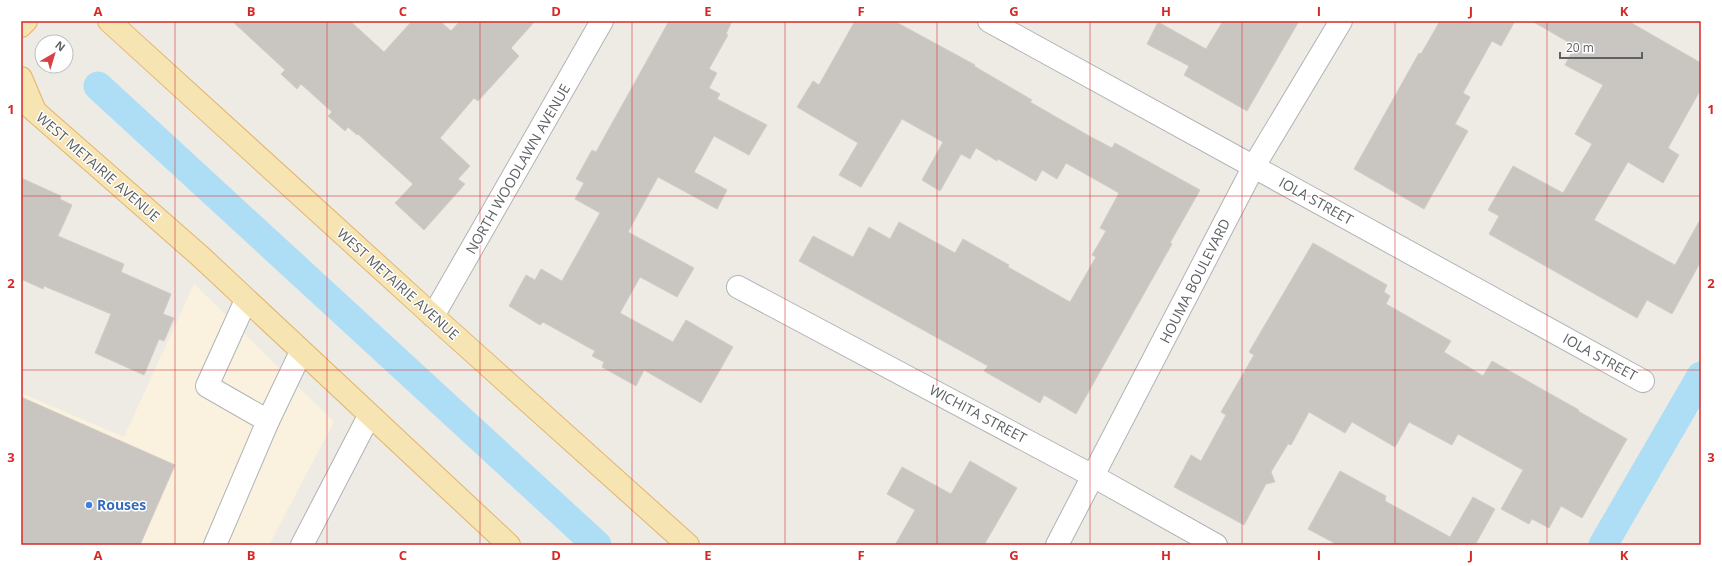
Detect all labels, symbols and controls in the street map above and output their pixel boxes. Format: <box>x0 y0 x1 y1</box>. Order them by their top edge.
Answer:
text: A <box>94 2 103 20</box>
text: B <box>247 2 256 20</box>
text: C <box>399 2 407 20</box>
text: D <box>551 2 561 20</box>
text: E <box>704 2 712 20</box>
text: F <box>857 2 865 20</box>
text: G <box>1009 2 1019 20</box>
text: H <box>1161 2 1171 20</box>
text: I <box>1317 2 1321 20</box>
text: J <box>1468 2 1473 20</box>
text: K <box>1620 2 1629 20</box>
north arrow <box>34 34 74 74</box>
scale bar <box>1560 34 1642 60</box>
text: N <box>52 37 69 54</box>
text: 20 m <box>1566 39 1594 56</box>
street label: NORTH WOODLAWN AVENUE <box>461 80 574 257</box>
text: 1 <box>7 100 15 118</box>
text: 1 <box>1707 100 1715 118</box>
street label: WEST METAIRIE AVENUE <box>32 108 164 226</box>
street label: IOLA STREET <box>1276 172 1357 229</box>
street label: HOUMA BOULEVARD <box>1155 215 1234 346</box>
street label: WEST METAIRIE AVENUE <box>333 224 463 344</box>
text: 2 <box>7 274 15 292</box>
text: 2 <box>1707 274 1715 292</box>
street label: IOLA STREET <box>1560 328 1641 385</box>
street label: WICHITA STREET <box>926 380 1030 447</box>
text: 3 <box>7 448 15 466</box>
text: 3 <box>1707 448 1715 466</box>
place label: Rouses <box>97 495 146 514</box>
marker: Rouses <box>84 500 94 510</box>
text: A <box>94 546 103 564</box>
text: B <box>247 546 256 564</box>
text: C <box>399 546 407 564</box>
text: D <box>551 546 561 564</box>
text: E <box>704 546 712 564</box>
text: F <box>857 546 865 564</box>
text: G <box>1009 546 1019 564</box>
text: H <box>1161 546 1171 564</box>
text: I <box>1317 546 1321 564</box>
text: J <box>1468 546 1473 564</box>
text: K <box>1620 546 1629 564</box>

